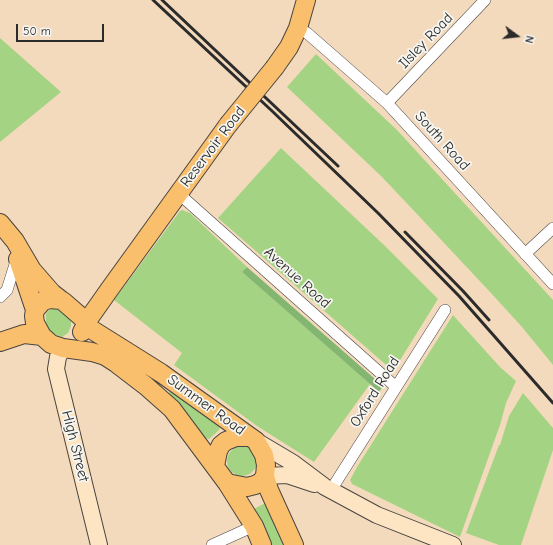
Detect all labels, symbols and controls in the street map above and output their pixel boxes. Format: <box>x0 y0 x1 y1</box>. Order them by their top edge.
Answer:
street label: Ilsley Road <box>395 9 457 73</box>
scale bar <box>18 16 106 42</box>
north arrow <box>497 16 537 56</box>
text: 50 m <box>23 24 51 38</box>
text: N <box>522 34 536 44</box>
street label: Reservoir Road <box>177 103 249 191</box>
street label: South Road <box>411 108 473 174</box>
street label: Avenue Road <box>260 244 334 312</box>
street label: Oxford Road <box>346 354 404 430</box>
street label: Summer Road <box>164 371 248 439</box>
street label: High Street <box>57 408 93 484</box>

